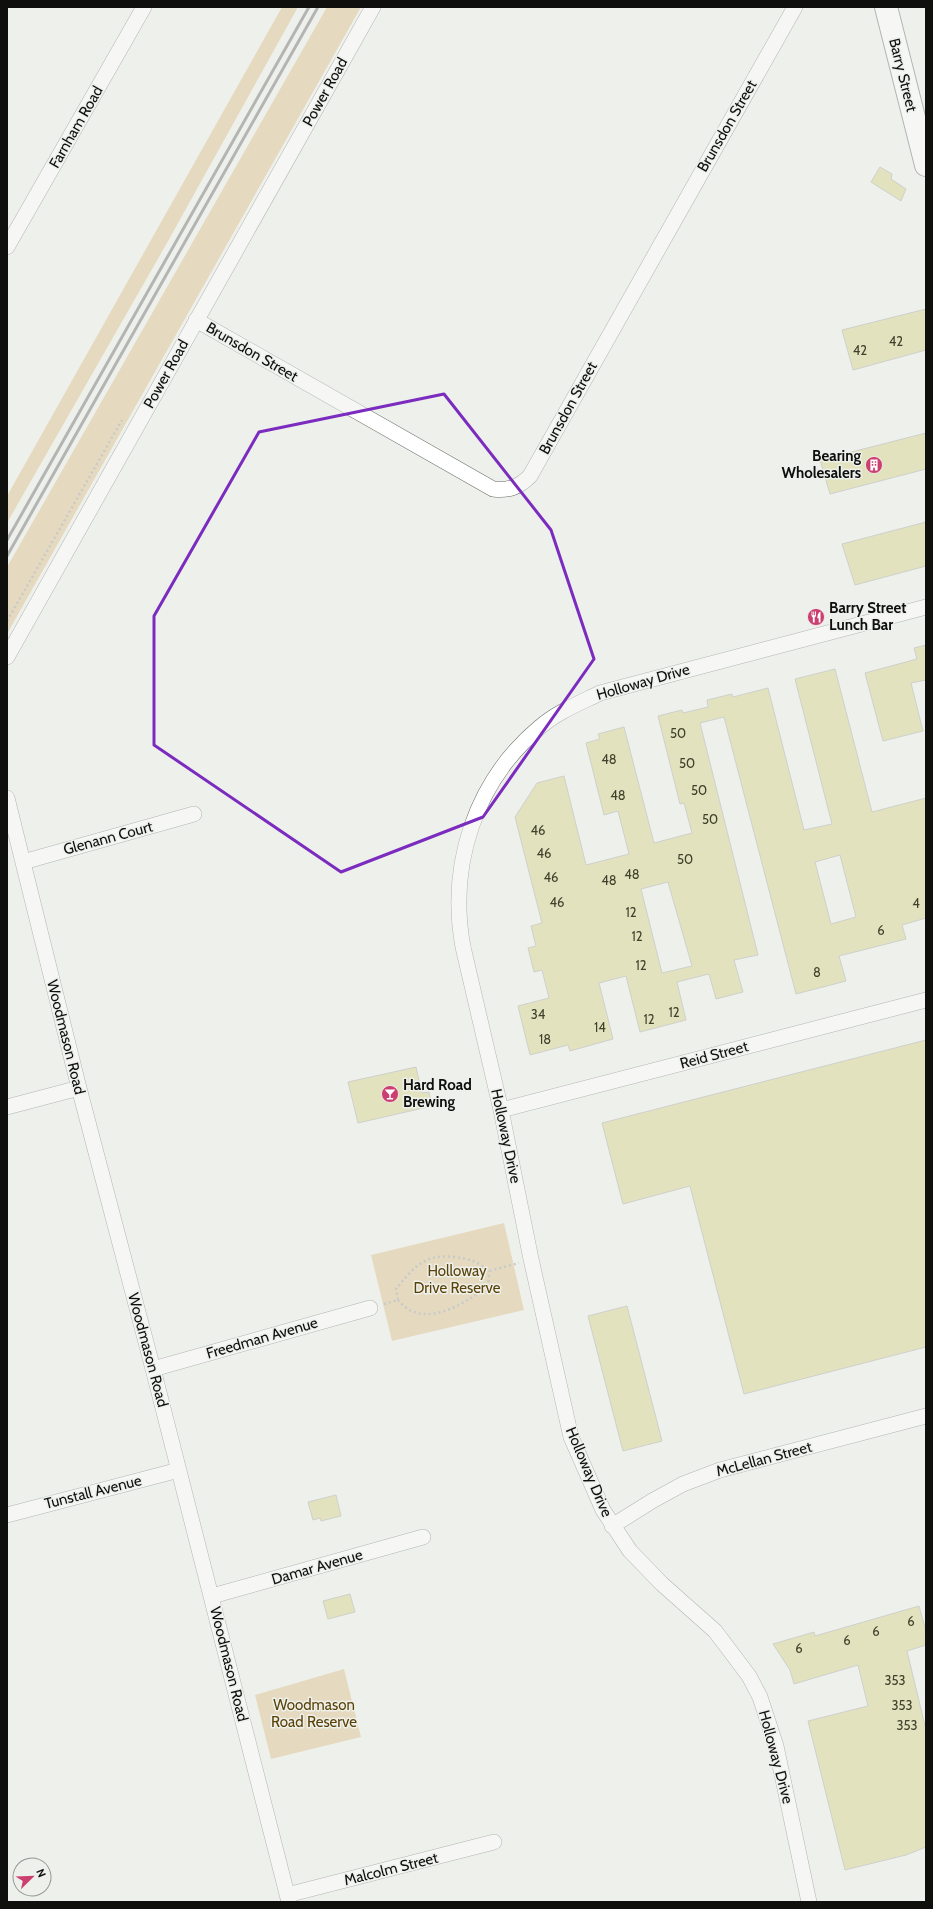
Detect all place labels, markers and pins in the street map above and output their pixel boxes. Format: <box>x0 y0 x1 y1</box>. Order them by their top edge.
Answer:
place label: Bearing Wholesalers <box>781 447 861 482</box>
building icon: Bearing Wholesalers <box>864 455 884 475</box>
place label: Barry Street Lunch Bar <box>829 599 906 634</box>
restaurant icon: Barry Street Lunch Bar <box>806 607 826 627</box>
place label: Hard Road Brewing <box>403 1076 472 1111</box>
bar icon: Hard Road Brewing <box>380 1084 400 1104</box>

